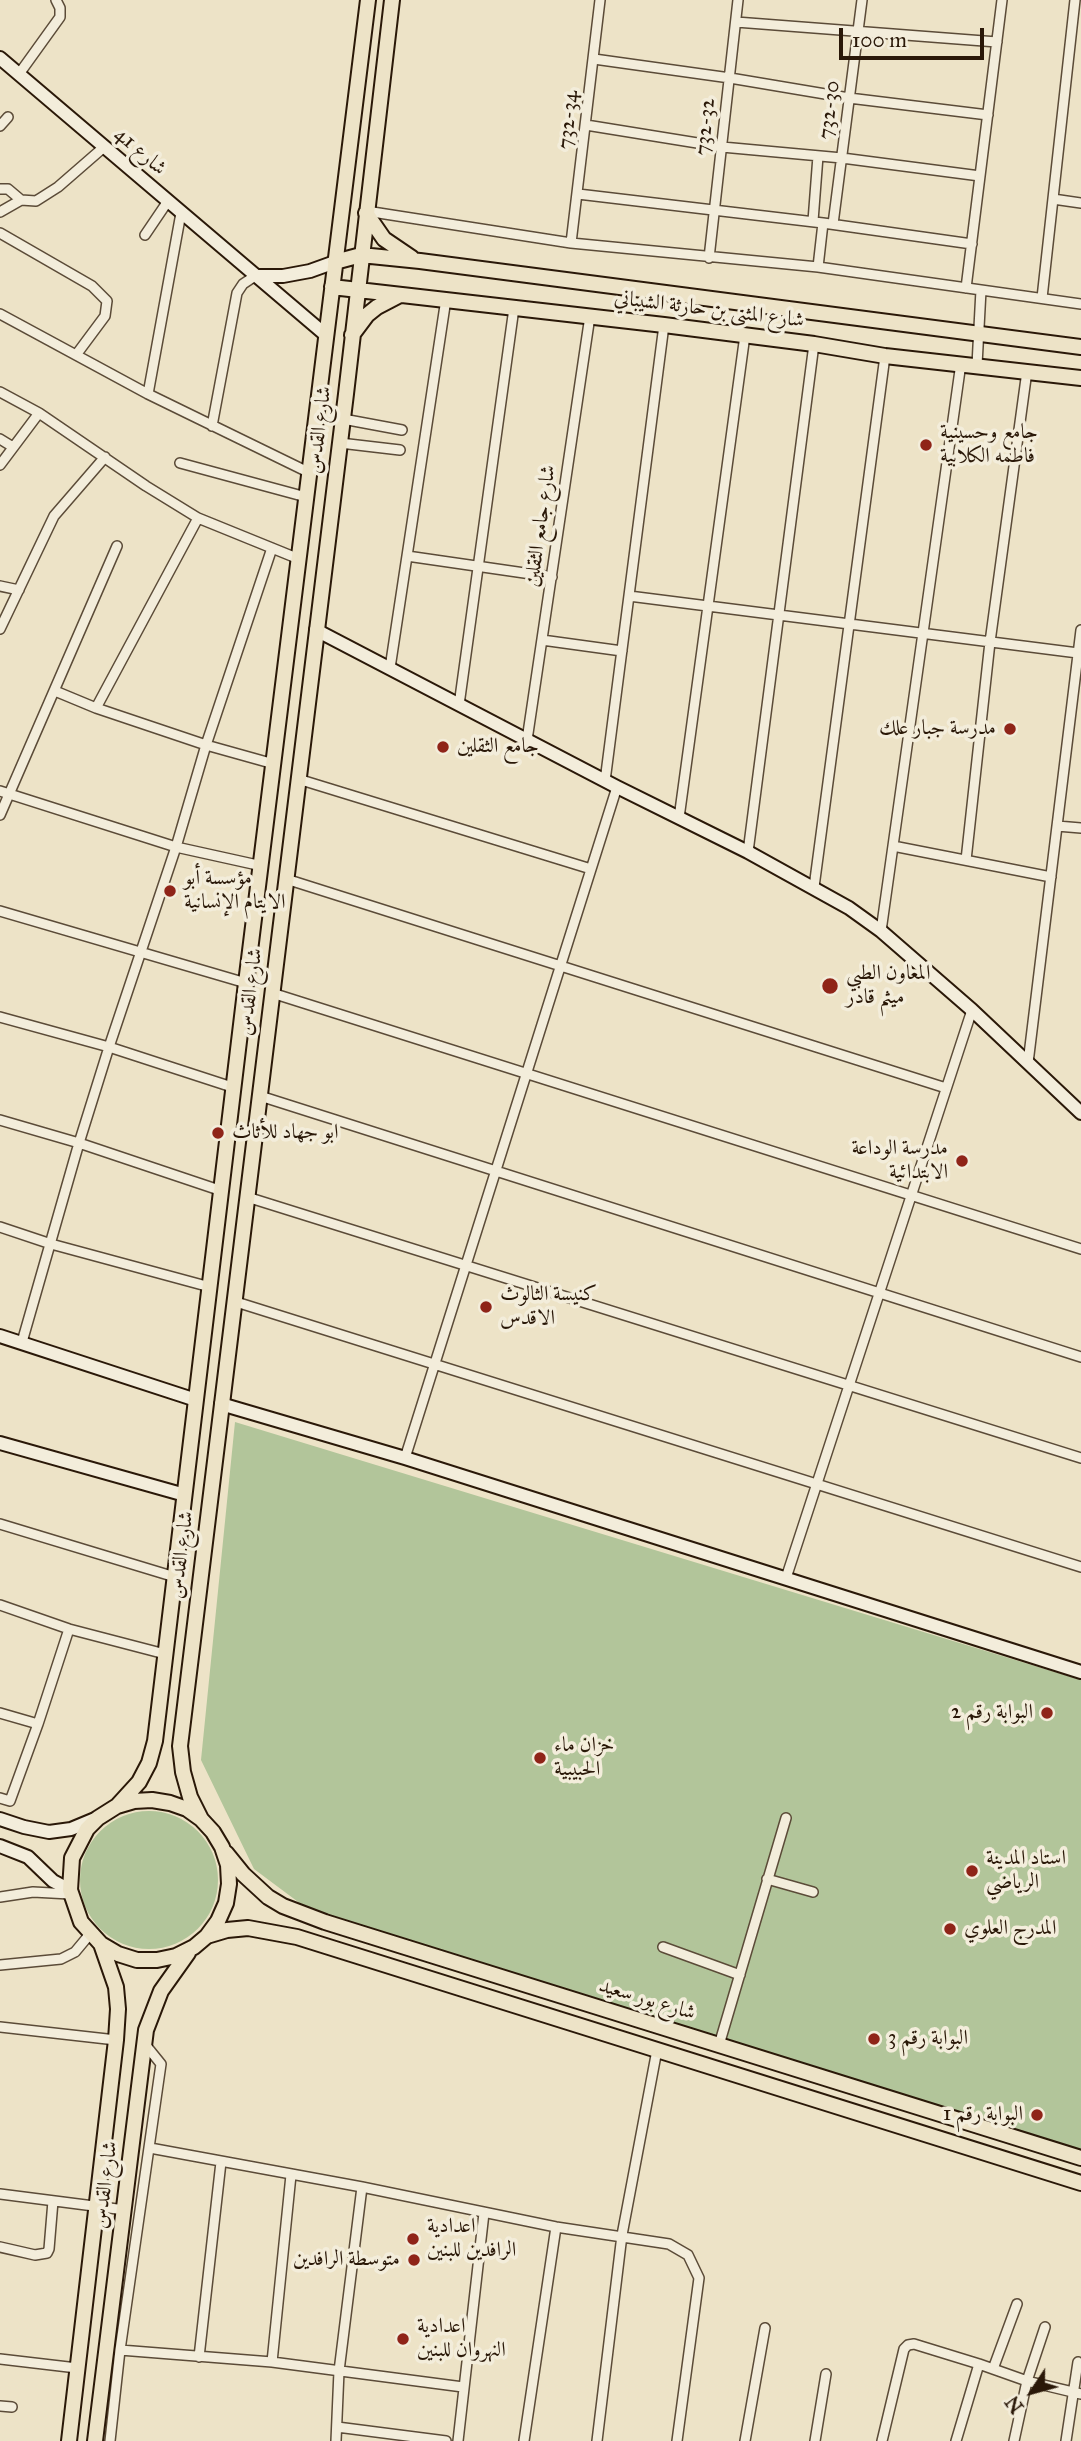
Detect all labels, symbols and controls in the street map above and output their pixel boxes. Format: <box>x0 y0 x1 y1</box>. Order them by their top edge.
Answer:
scale bar <box>843 14 988 58</box>
text: 100 m <box>852 27 907 53</box>
street label: 732-30 <box>814 79 846 141</box>
street label: 732-34 <box>553 90 585 150</box>
street label: 732-32 <box>690 97 722 157</box>
street label: شارع 41 <box>109 122 171 182</box>
street label: شارع المثنى بن حارثة الشيباني <box>613 286 805 334</box>
street label: شارع القدس <box>302 385 338 475</box>
place label: جامع وحسينية فاطمه الكلابية <box>940 420 1038 470</box>
marker: جامع وحسينية فاطمه الكلابية <box>918 437 934 453</box>
street label: شارع جامع الثقلين <box>520 463 562 589</box>
place label: مدرسة جبار علك <box>879 716 996 742</box>
marker: مدرسة جبار علك <box>1002 721 1018 737</box>
place label: جامع الثقلين <box>457 734 539 760</box>
marker: جامع الثقلين <box>435 739 451 755</box>
place label: مؤسسة أبو الايتام الإنسانية <box>184 866 286 916</box>
marker: مؤسسة أبو الايتام الإنسانية <box>162 883 178 899</box>
street label: شارع القدس <box>233 947 269 1037</box>
place label: المعاون الطبي ميثم قادر <box>846 961 931 1011</box>
marker: المعاون الطبي ميثم قادر <box>820 976 840 996</box>
place label: ابو جهاد للأثاث <box>232 1120 339 1146</box>
marker: ابو جهاد للأثاث <box>210 1125 226 1141</box>
place label: مدرسة الوداعة الابتدائية <box>852 1136 948 1186</box>
marker: مدرسة الوداعة الابتدائية <box>954 1153 970 1169</box>
place label: كنيسة الثالوث الاقدس <box>500 1282 597 1332</box>
marker: كنيسة الثالوث الاقدس <box>478 1299 494 1315</box>
street label: شارع القدس <box>164 1510 200 1600</box>
place label: البوابة رقم 2 <box>951 1700 1033 1726</box>
marker: البوابة رقم 2 <box>1039 1705 1055 1721</box>
place label: خزان ماء الحبيبية <box>554 1733 615 1783</box>
marker: خزان ماء الحبيبية <box>532 1750 548 1766</box>
place label: استاد المدينة الرياضي <box>986 1846 1066 1896</box>
marker: استاد المدينة الرياضي <box>964 1863 980 1879</box>
place label: المدرج العلوي <box>964 1916 1057 1942</box>
marker: المدرج العلوي <box>942 1921 958 1937</box>
street label: شارع بور سعيد <box>596 1973 698 2027</box>
place label: البوابة رقم 3 <box>888 2026 968 2052</box>
marker: البوابة رقم 3 <box>866 2031 882 2047</box>
place label: البوابة رقم 1 <box>943 2102 1023 2128</box>
marker: البوابة رقم 1 <box>1029 2107 1045 2123</box>
street label: شارع القدس <box>88 2140 124 2230</box>
place label: اعدادية الرافدين للبنين <box>427 2214 516 2264</box>
marker: اعدادية الرافدين للبنين <box>405 2231 421 2247</box>
place label: متوسطة الرافدين <box>293 2247 400 2273</box>
marker: متوسطة الرافدين <box>406 2252 422 2268</box>
place label: اعدادية النهروان للبنين <box>417 2314 506 2364</box>
marker: اعدادية النهروان للبنين <box>395 2331 411 2347</box>
north arrow <box>997 2357 1067 2427</box>
text: N <box>1001 2391 1029 2418</box>

